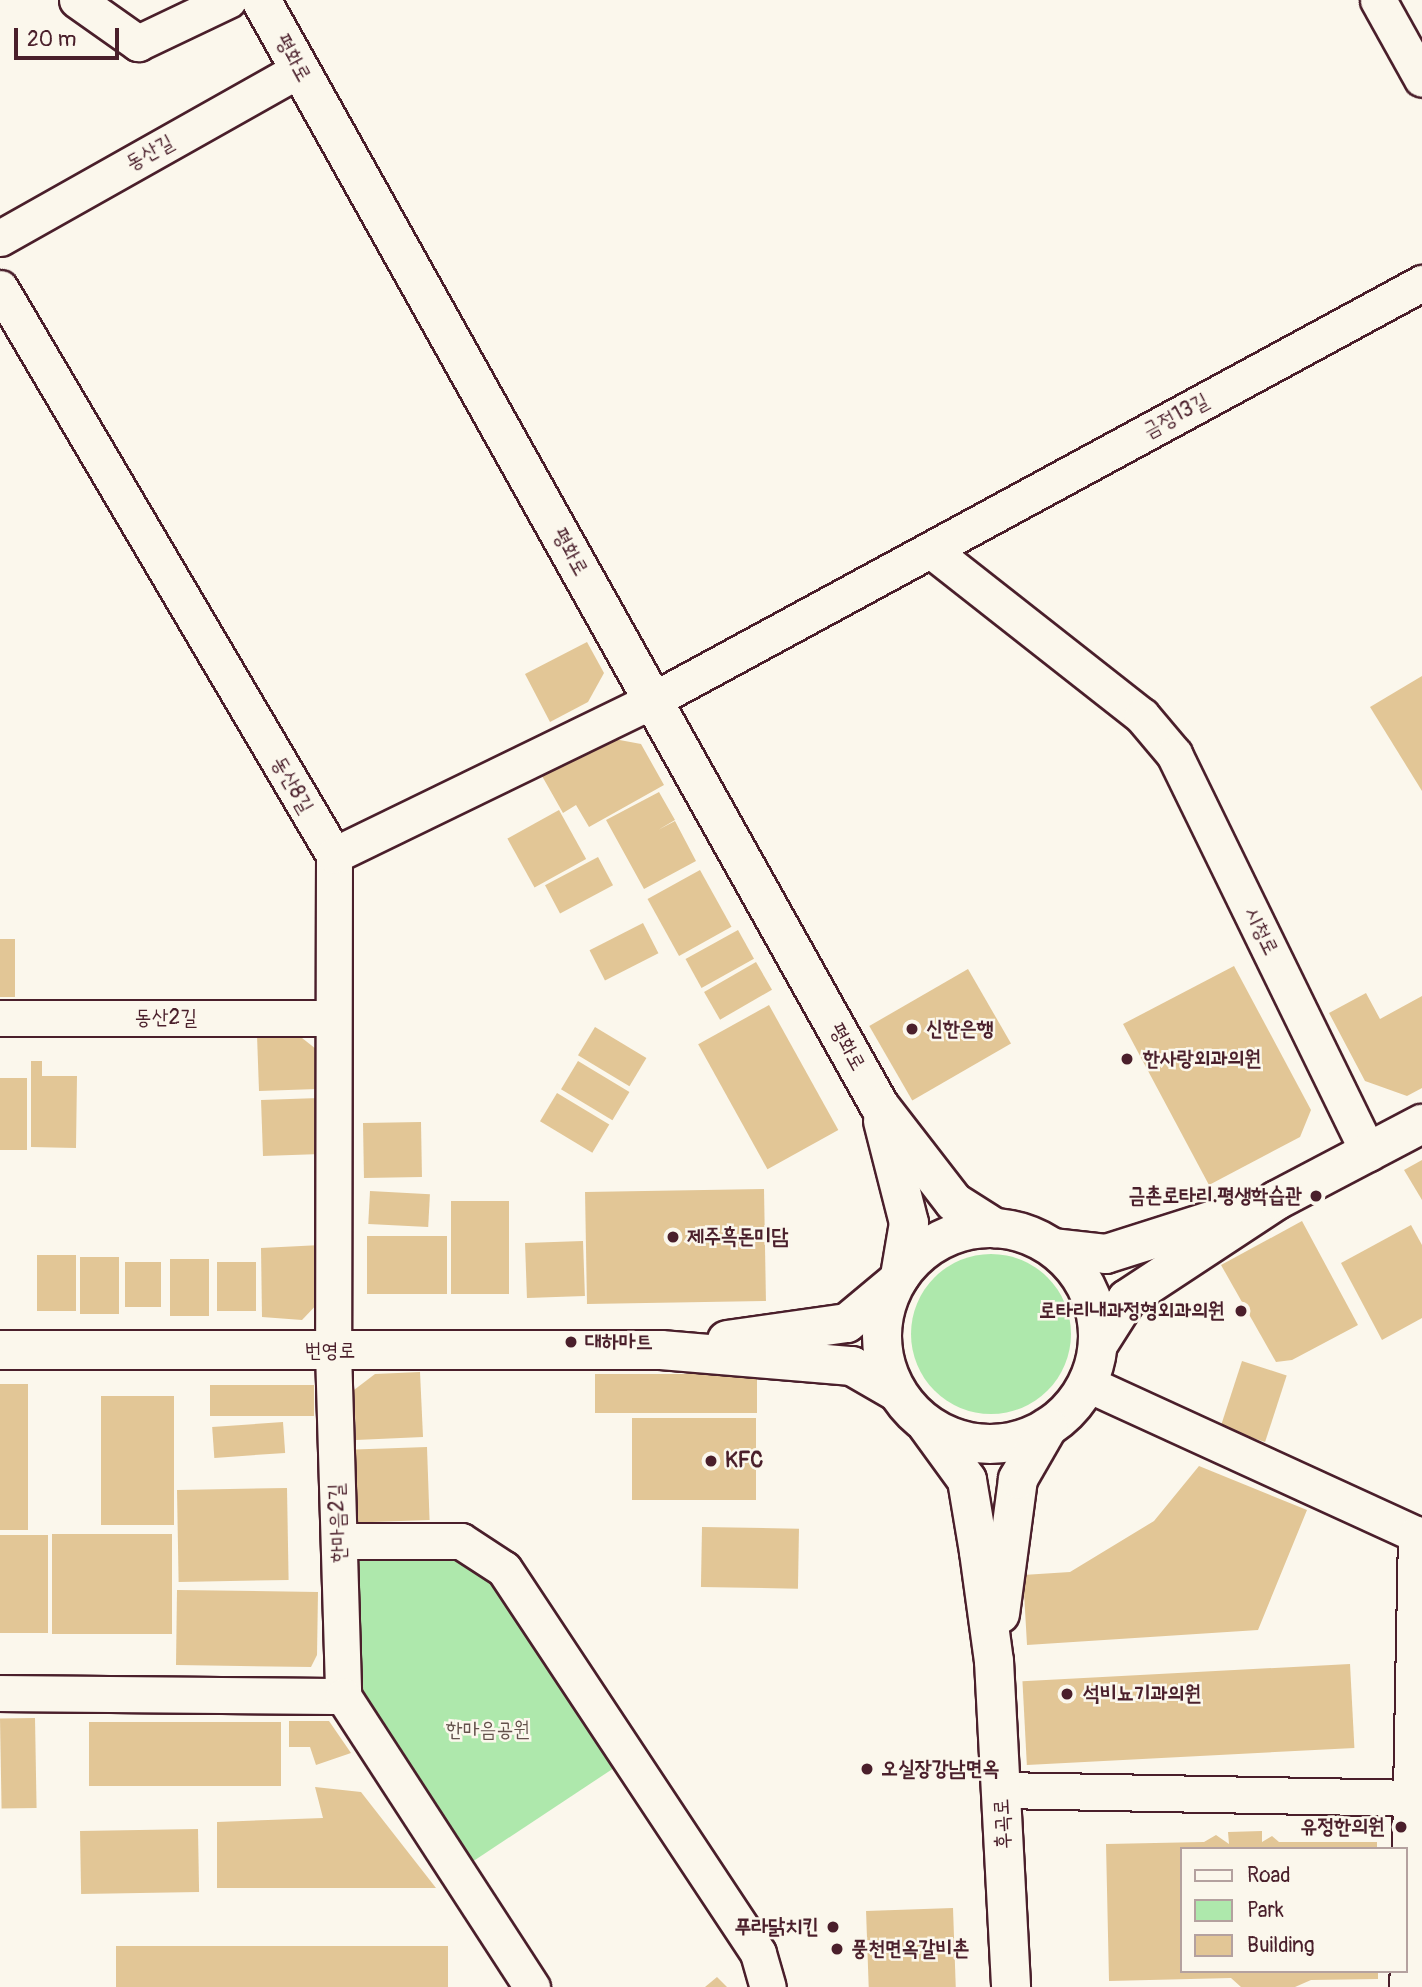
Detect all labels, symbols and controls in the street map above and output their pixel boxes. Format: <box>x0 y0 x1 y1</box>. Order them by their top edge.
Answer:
scale bar <box>18 14 122 58</box>
text: 20 m <box>27 26 76 53</box>
street label: 평화로 <box>270 30 316 86</box>
street label: 동산길 <box>122 130 178 176</box>
street label: 금정13길 <box>1139 388 1213 444</box>
street label: 평화로 <box>547 524 593 580</box>
street label: 동산8길 <box>266 752 318 818</box>
street label: 시청로 <box>1239 903 1283 959</box>
street label: 동산2길 <box>135 1005 197 1031</box>
place label: 신한은행 <box>926 1016 994 1042</box>
street label: 평화로 <box>824 1019 870 1075</box>
marker: 신한은행 <box>904 1021 920 1037</box>
place label: 한사랑외과의원 <box>1143 1046 1261 1072</box>
marker: 한사랑외과의원 <box>1117 1049 1137 1069</box>
place label: 금촌로타리.평생학습관 <box>1128 1183 1302 1209</box>
marker: 금촌로타리.평생학습관 <box>1308 1188 1324 1204</box>
place label: 제주흑돈미담 <box>687 1224 788 1250</box>
marker: 제주흑돈미담 <box>665 1229 681 1245</box>
place label: 로타리내과정형외과의원 <box>1039 1298 1225 1324</box>
marker: 로타리내과정형외과의원 <box>1231 1301 1251 1321</box>
place label: 대하마트 <box>585 1329 653 1355</box>
marker: 대하마트 <box>563 1334 579 1350</box>
street label: 번영로 <box>305 1338 355 1364</box>
place label: KFC <box>725 1448 763 1474</box>
marker: KFC <box>703 1453 719 1469</box>
street label: 한마음2길 <box>324 1483 352 1563</box>
place label: 석비뇨기과의원 <box>1083 1681 1201 1707</box>
marker: 석비뇨기과의원 <box>1057 1684 1077 1704</box>
park label: 한마음공원 <box>446 1717 530 1743</box>
place label: 오실장강남면옥 <box>881 1756 999 1782</box>
marker: 오실장강남면옥 <box>859 1761 875 1777</box>
street label: 후곡로 <box>989 1798 1017 1850</box>
place label: 유정한의원 <box>1301 1814 1385 1840</box>
marker: 유정한의원 <box>1391 1817 1411 1837</box>
legend <box>1180 1847 1408 1973</box>
text: Road <box>1247 1862 1291 1889</box>
text: Park <box>1247 1897 1284 1924</box>
place label: 푸라닭치킨 <box>735 1914 819 1940</box>
marker: 푸라닭치킨 <box>825 1919 841 1935</box>
text: Building <box>1247 1932 1314 1959</box>
place label: 풍천면옥갈비촌 <box>851 1936 969 1962</box>
marker: 풍천면옥갈비촌 <box>829 1941 845 1957</box>

